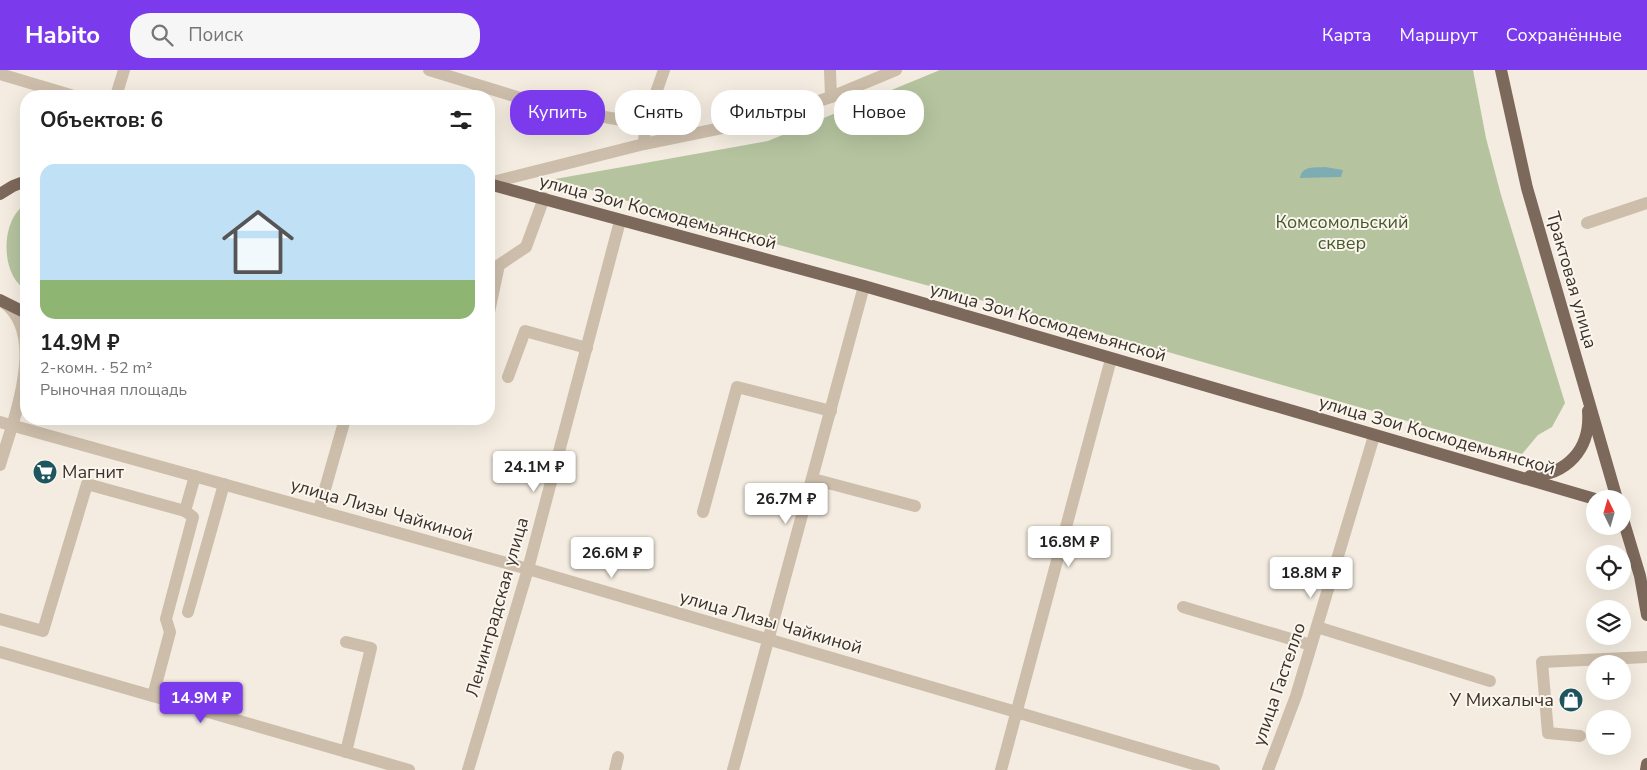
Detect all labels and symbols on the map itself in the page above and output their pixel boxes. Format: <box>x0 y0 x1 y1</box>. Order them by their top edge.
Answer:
street label: улица Зои Космодемьянской <box>537 169 779 255</box>
street label: Трактовая улица <box>1541 209 1603 351</box>
park label: Комсомольский сквер <box>1275 210 1409 255</box>
street label: улица Зои Космодемьянской <box>927 277 1169 367</box>
street label: улица Зои Космодемьянской <box>1316 390 1558 480</box>
pin: 24.1M ₽ <box>488 450 580 493</box>
supermarket icon: Магнит <box>32 459 58 485</box>
place label: Магнит <box>62 460 124 484</box>
street label: улица Лизы Чайкиной <box>288 472 476 548</box>
pin: 26.7M ₽ <box>740 482 832 525</box>
north arrow <box>1586 490 1631 535</box>
street label: Ленинградская улица <box>460 514 534 700</box>
pin: 16.8M ₽ <box>1023 526 1115 568</box>
pin: 26.6M ₽ <box>566 536 658 579</box>
pin: 18.8M ₽ <box>1265 556 1357 599</box>
street label: улица Лизы Чайкиной <box>677 584 865 660</box>
street label: улица Гастелло <box>1247 619 1311 749</box>
pin: 14.9M ₽ <box>155 682 247 724</box>
shop icon: У Михалыча <box>1558 687 1584 713</box>
place label: У Михалыча <box>1449 688 1554 712</box>

